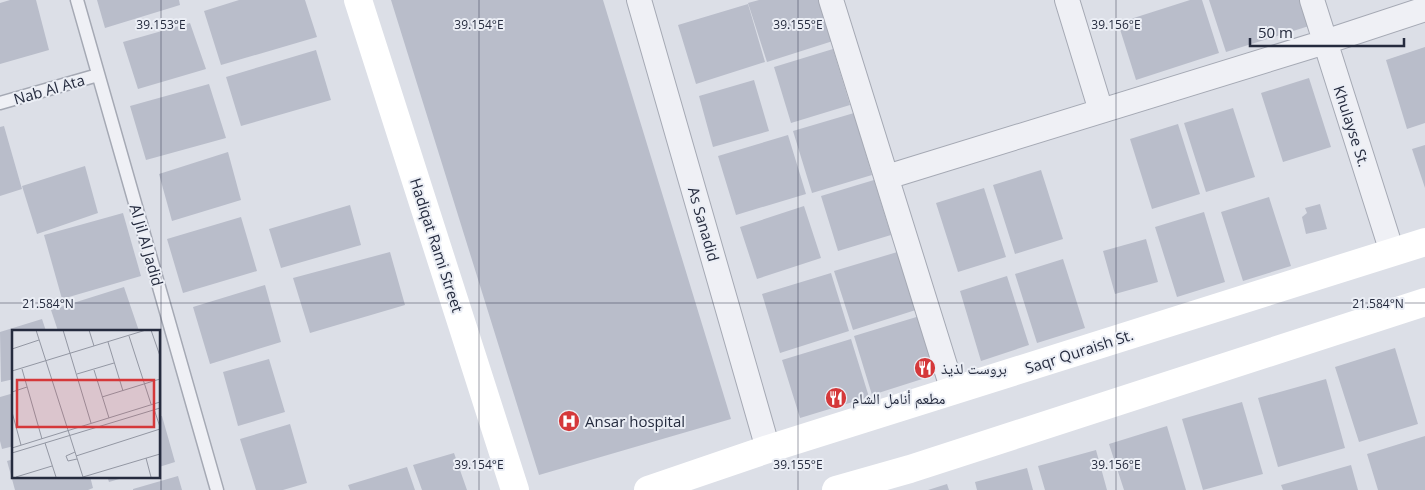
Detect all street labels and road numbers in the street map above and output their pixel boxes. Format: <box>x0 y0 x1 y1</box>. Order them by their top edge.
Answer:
street label: Nab Al Ata <box>11 69 87 109</box>
street label: Khulayse St. <box>1329 83 1375 169</box>
street label: Hadiqat Rami Street <box>406 175 468 315</box>
street label: As Sanadid <box>684 184 724 264</box>
street label: Al Jil Al Jadid <box>126 202 168 288</box>
street label: Saqr Quraish St. <box>1022 324 1136 378</box>

